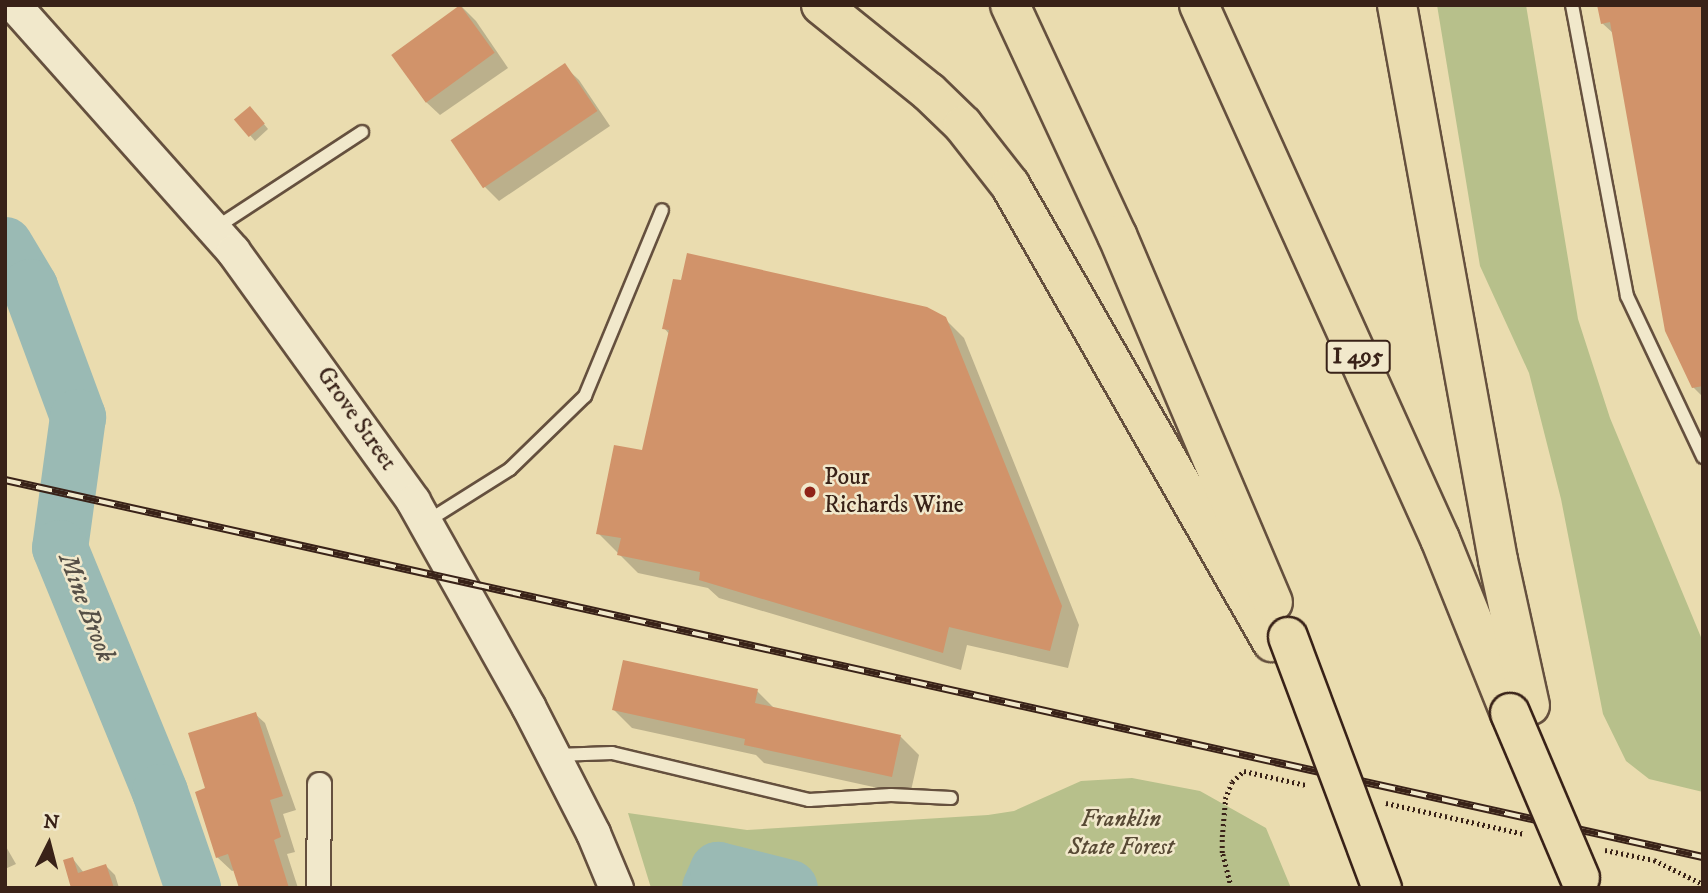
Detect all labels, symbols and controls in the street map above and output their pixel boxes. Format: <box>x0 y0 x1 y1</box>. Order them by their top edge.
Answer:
road number: I 495 <box>1325 338 1391 376</box>
street label: Grove Street <box>310 362 402 476</box>
place label: Pour Richards Wine <box>824 464 964 520</box>
marker: Pour Richards Wine <box>802 484 818 500</box>
water label: Mine Brook <box>51 549 121 667</box>
park label: Franklin State Forest <box>1068 806 1174 862</box>
north arrow <box>14 809 84 879</box>
text: N <box>42 810 60 835</box>

